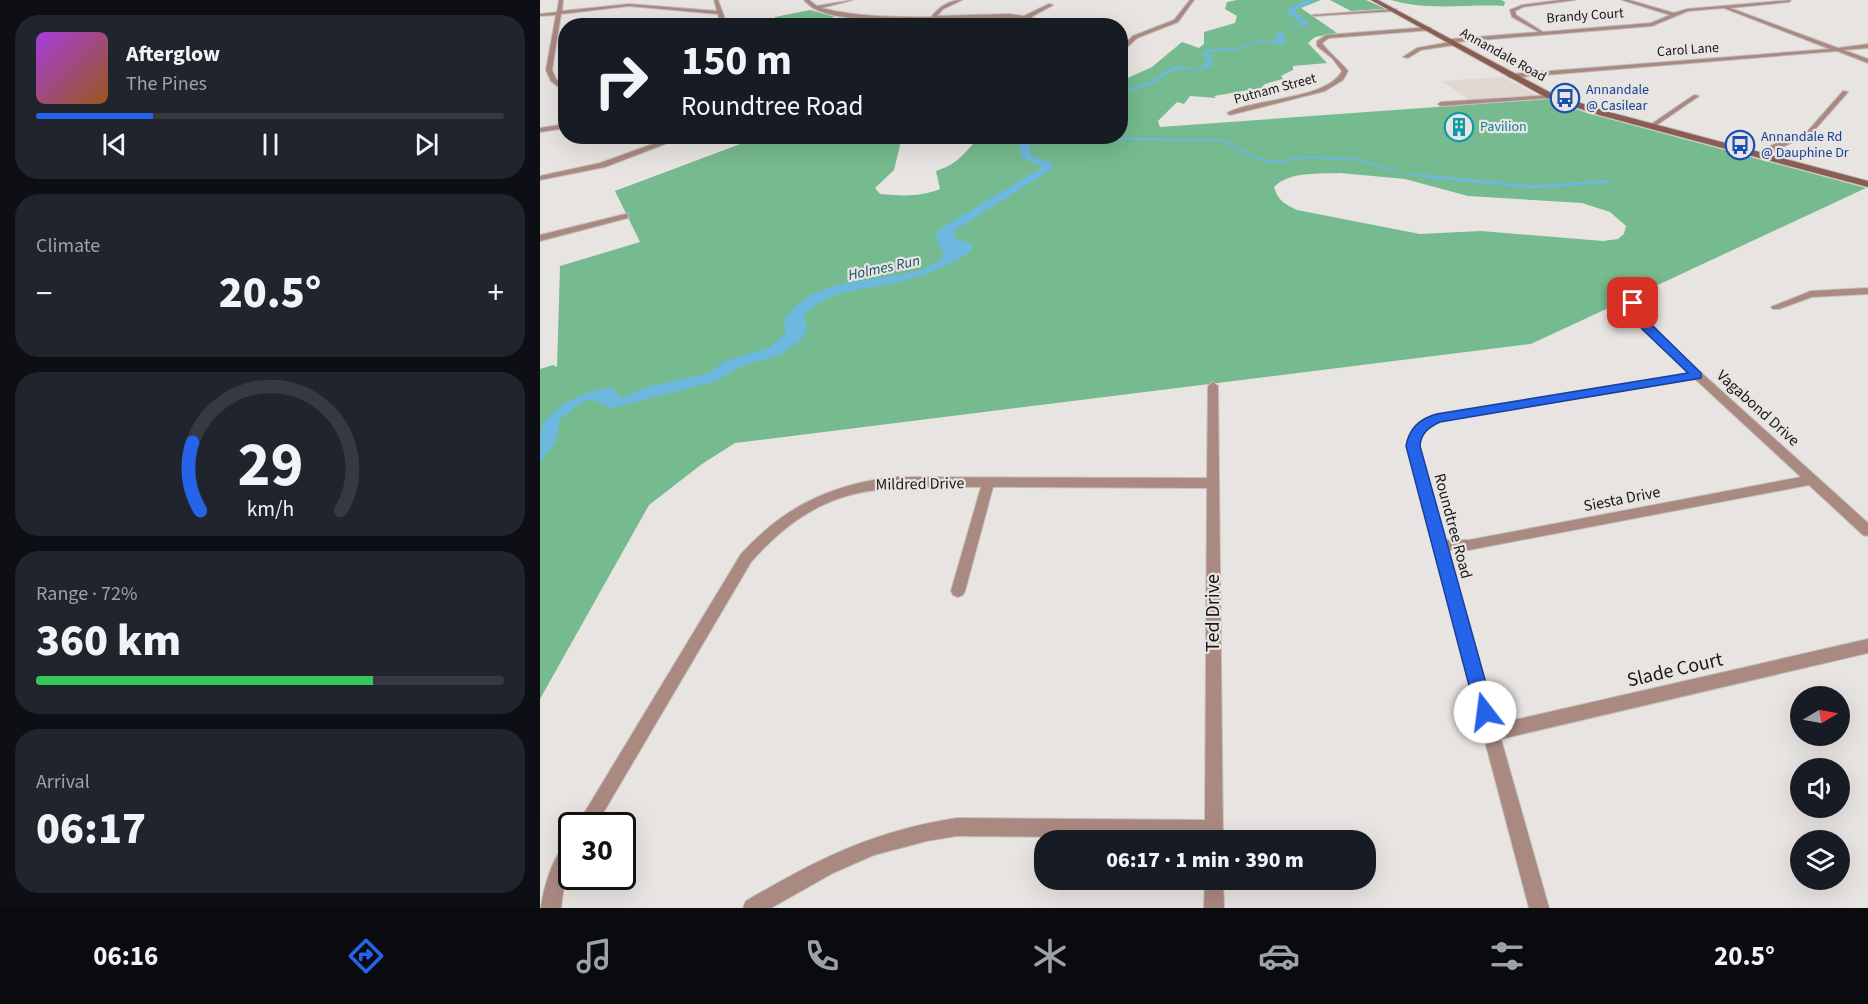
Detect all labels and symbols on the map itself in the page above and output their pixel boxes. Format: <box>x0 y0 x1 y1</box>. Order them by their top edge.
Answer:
street label: Brandy Court <box>1546 3 1625 29</box>
street label: Annandale Road <box>1456 23 1550 87</box>
street label: Carol Lane <box>1656 38 1720 62</box>
street label: Putnam Street <box>1232 68 1319 110</box>
place label: Annandale @ Casilear <box>1586 80 1649 116</box>
bus stop icon: Annandale @ Casilear <box>1549 82 1581 114</box>
building icon: Pavilion <box>1443 111 1475 143</box>
place label: Pavilion <box>1480 117 1527 137</box>
place label: Annandale Rd @ Dauphine Dr <box>1761 127 1849 163</box>
bus stop icon: Annandale Rd @ Dauphine Dr <box>1724 129 1756 161</box>
water label: Holmes Run <box>846 250 922 286</box>
pin <box>1607 277 1658 328</box>
street label: Vagabond Drive <box>1712 365 1804 451</box>
street label: Roundtree Road <box>1428 471 1478 581</box>
street label: Mildred Drive <box>876 472 965 496</box>
street label: Siesta Drive <box>1582 481 1662 517</box>
street label: Ted Drive <box>1199 574 1227 652</box>
street label: Slade Court <box>1624 645 1726 695</box>
position arrow <box>1453 680 1517 744</box>
north arrow <box>1790 686 1850 746</box>
speed limit sign: 30 <box>558 812 636 890</box>

